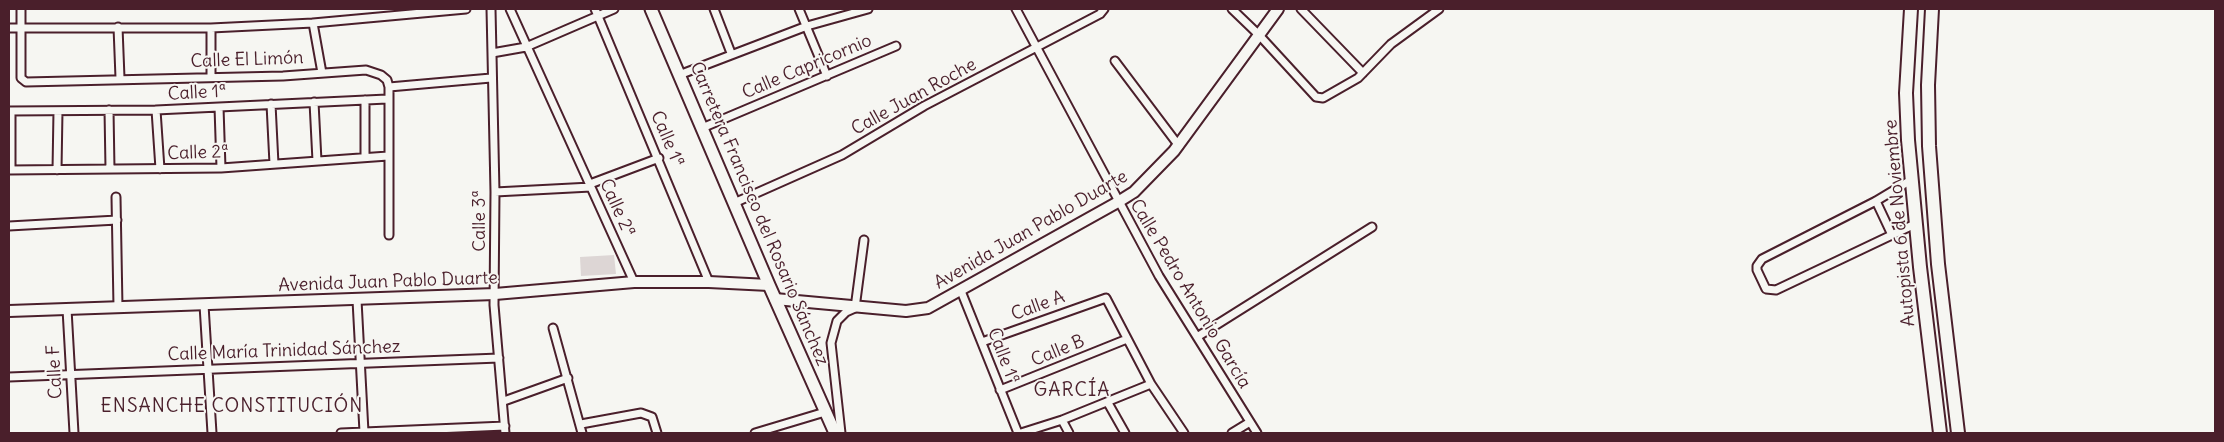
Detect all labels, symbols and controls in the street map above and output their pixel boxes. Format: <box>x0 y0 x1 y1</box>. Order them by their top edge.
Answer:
street label: Calle Capricornio <box>739 30 875 104</box>
street label: Calle El Limón <box>190 47 304 73</box>
street label: Calle Juan Roche <box>848 54 980 140</box>
street label: Carretera Francisco del Rosario Sánchez <box>685 59 833 369</box>
street label: Calle 1ª <box>167 81 227 105</box>
street label: Calle 1ª <box>646 108 688 170</box>
street label: Autopista 6 de Noviembre <box>1880 119 1920 327</box>
street label: Calle 2ª <box>167 141 229 165</box>
street label: Avenida Juan Pablo Duarte <box>931 166 1131 294</box>
street label: Calle 2ª <box>595 176 639 240</box>
street label: Calle 3ª <box>469 190 491 252</box>
street label: Calle Pedro Antonio García <box>1125 196 1255 392</box>
street label: Avenida Juan Pablo Duarte <box>278 267 498 297</box>
street label: Calle A <box>1008 286 1068 326</box>
street label: Calle 1ª <box>982 325 1024 387</box>
street label: Calle B <box>1028 331 1088 371</box>
street label: Calle María Trinidad Sánchez <box>167 336 401 366</box>
street label: Calle F <box>43 344 67 400</box>
district label: GARCÍA <box>1033 380 1111 402</box>
district label: ENSANCHE CONSTITUCIÓN <box>98 396 366 418</box>

